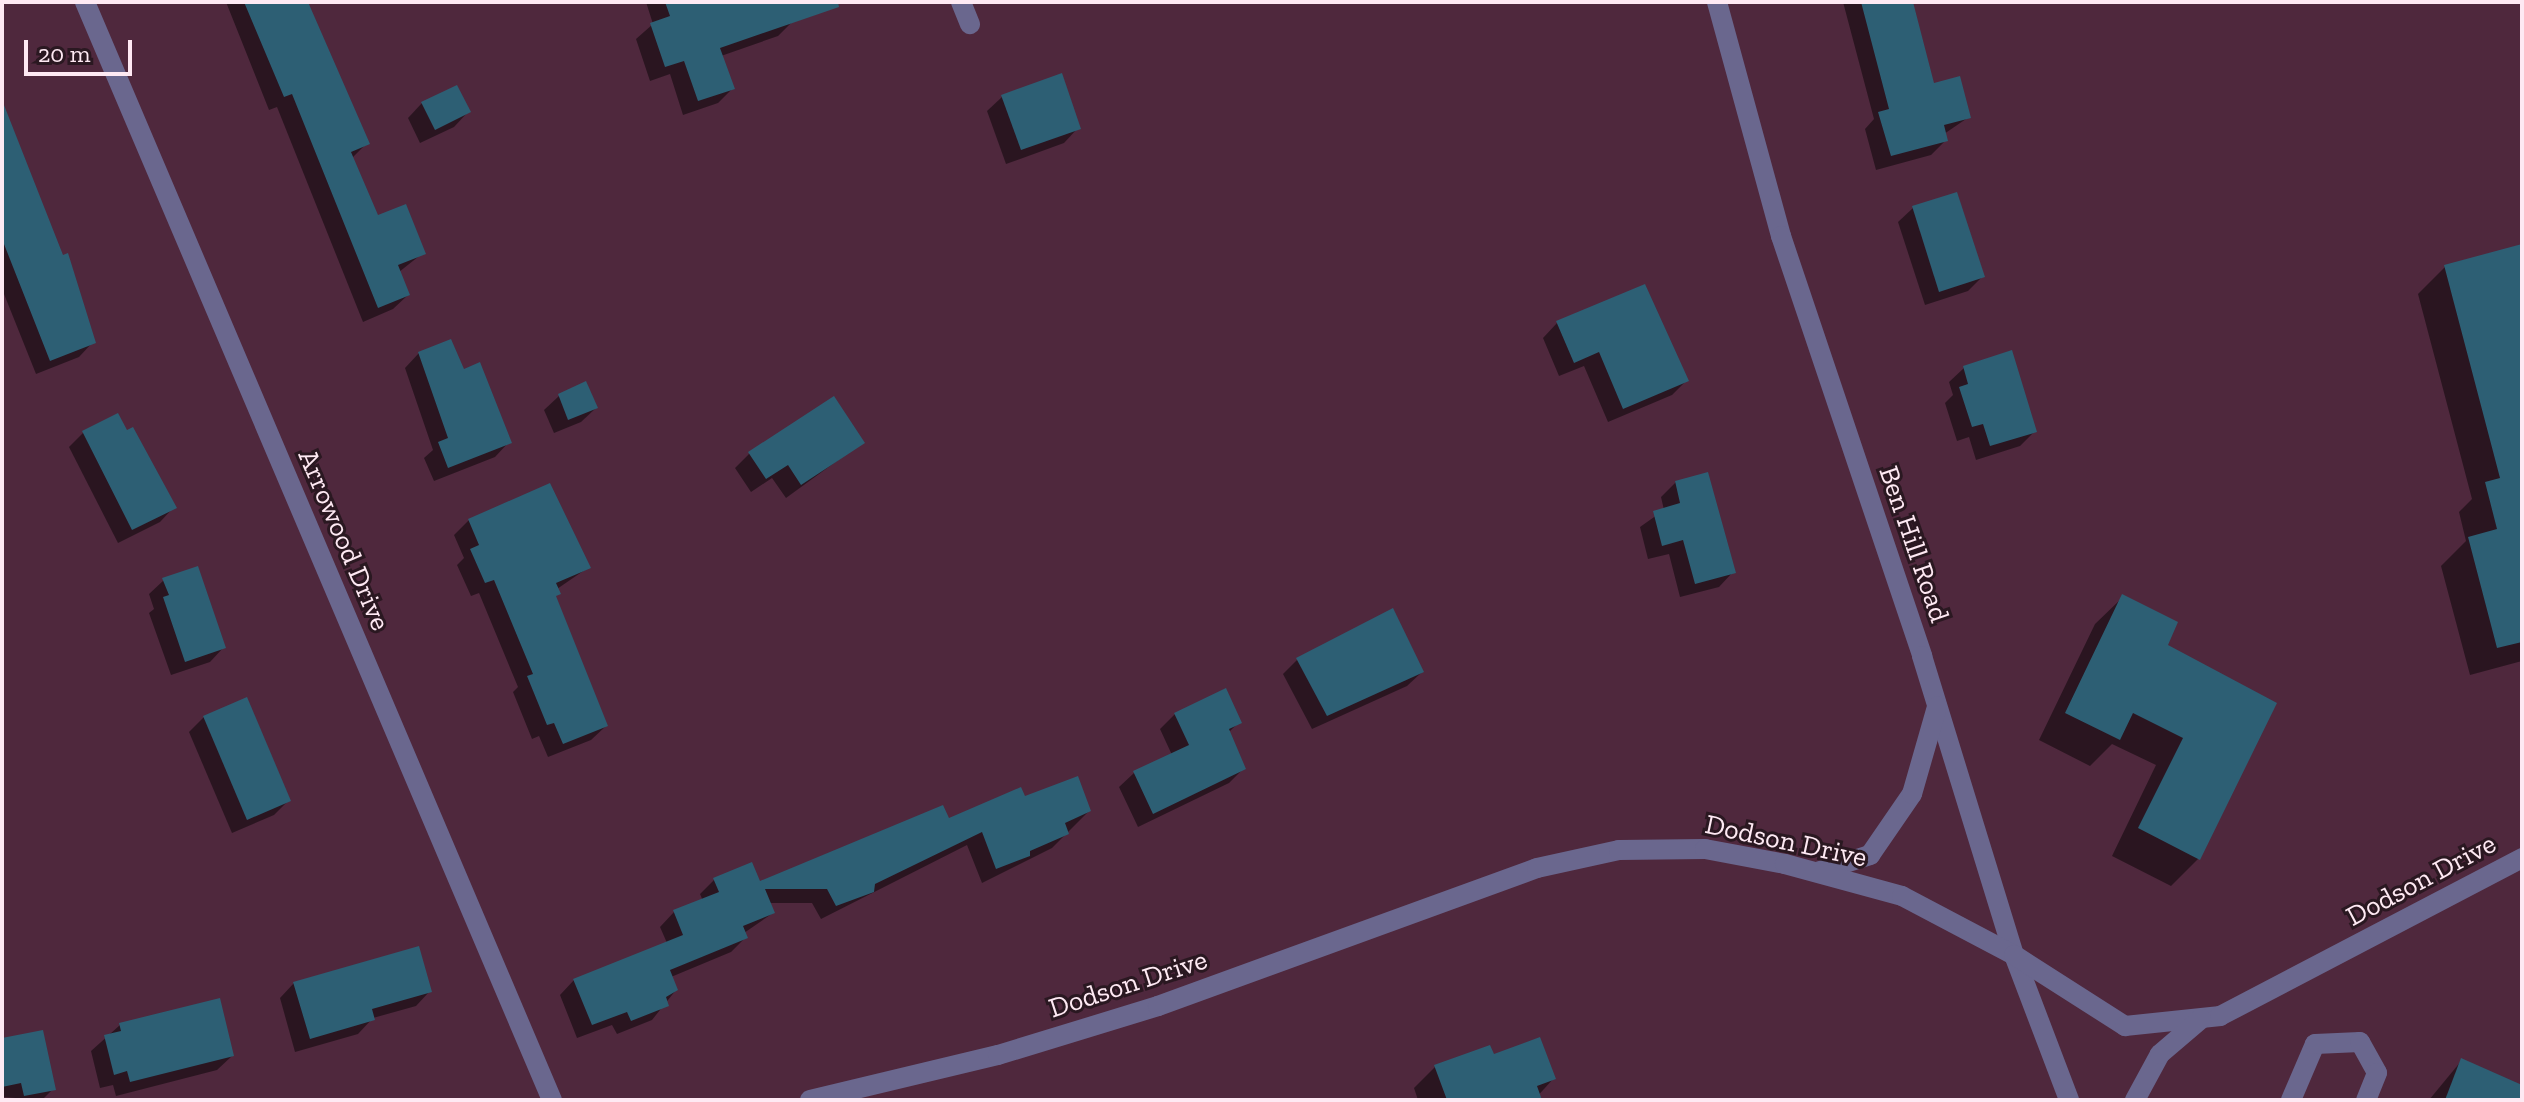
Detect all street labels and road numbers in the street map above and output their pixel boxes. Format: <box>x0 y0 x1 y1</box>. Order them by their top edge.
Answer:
street label: Arrowood Drive <box>291 444 397 636</box>
street label: Ben Hill Road <box>1872 462 1956 626</box>
street label: Dodson Drive <box>1702 807 1870 875</box>
street label: Dodson Drive <box>2341 827 2501 933</box>
street label: Dodson Drive <box>1045 943 1211 1025</box>

